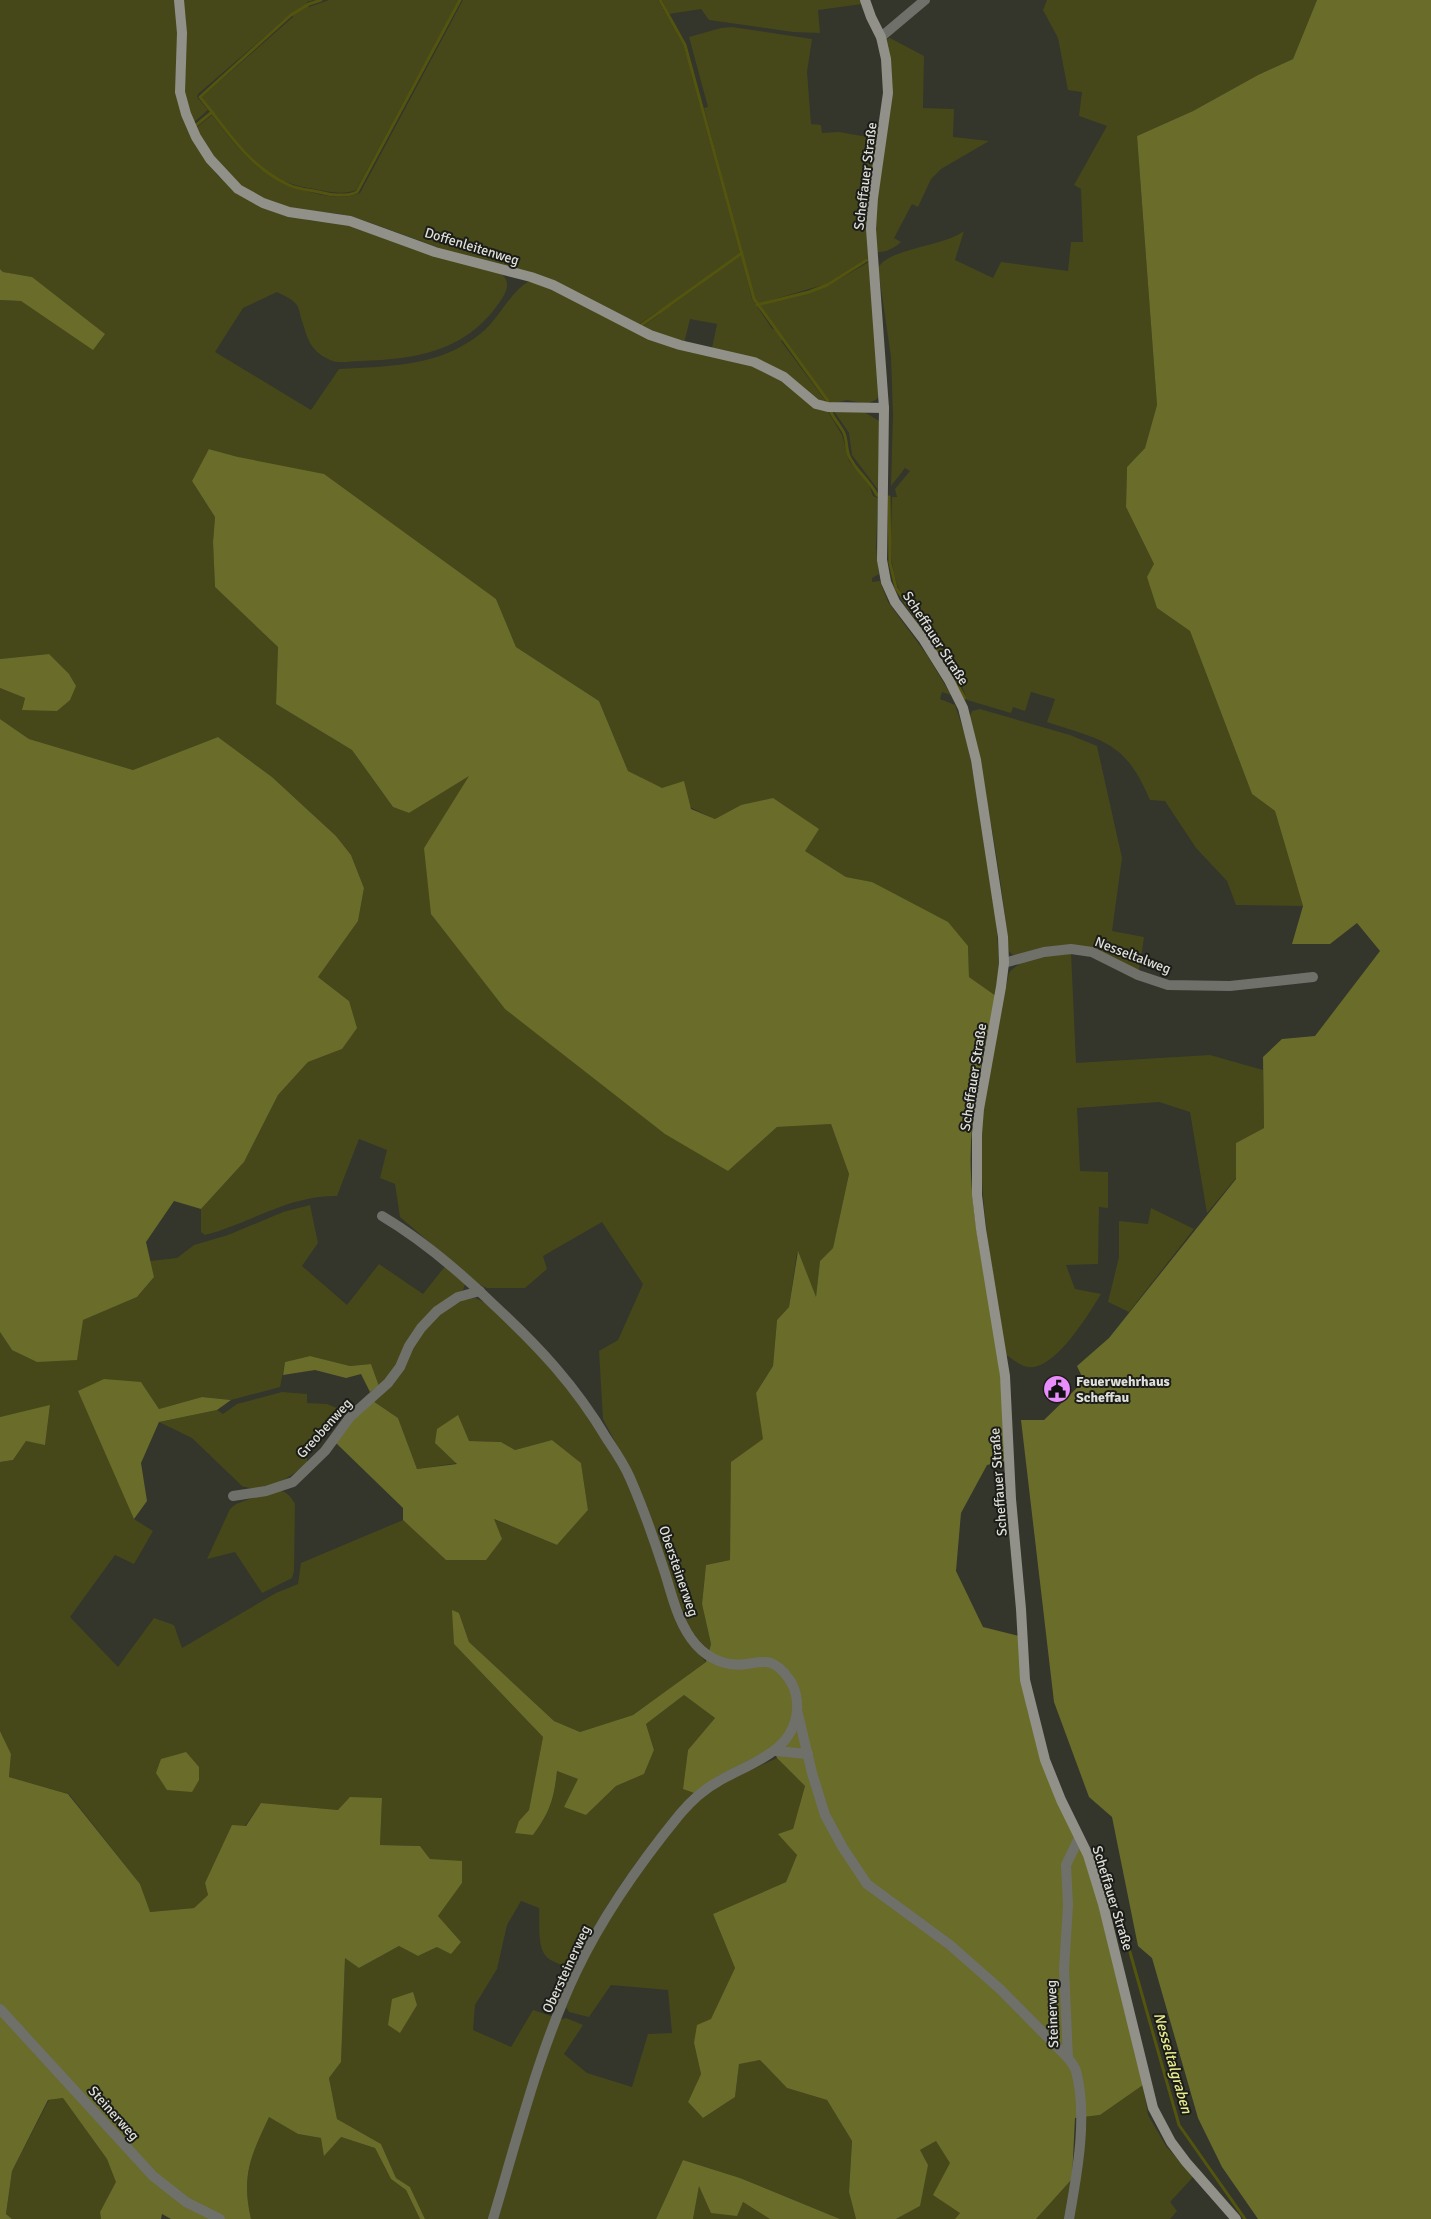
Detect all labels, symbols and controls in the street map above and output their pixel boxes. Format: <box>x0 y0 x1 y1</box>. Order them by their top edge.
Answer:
street label: Scheffauer Straße <box>850 121 881 231</box>
street label: Doffenleitenweg <box>423 224 521 269</box>
street label: Scheffauer Straße <box>899 588 972 688</box>
street label: Nesseltalweg <box>1092 933 1173 978</box>
street label: Scheffauer Straße <box>957 1022 990 1132</box>
place label: Feuerwehrhaus Scheffau <box>1076 1373 1170 1406</box>
public building icon: Feuerwehrhaus Scheffau <box>1042 1374 1072 1404</box>
street label: Greobenweg <box>293 1395 356 1462</box>
street label: Scheffauer Straße <box>986 1427 1011 1537</box>
street label: Obersteinerweg <box>655 1524 702 1619</box>
street label: Scheffauer Straße <box>1089 1844 1137 1953</box>
street label: Obersteinerweg <box>539 1923 594 2016</box>
street label: Steinerweg <box>1043 1980 1062 2048</box>
water label: Nesseltalgraben <box>1150 2010 1196 2116</box>
street label: Steinerweg <box>85 2082 143 2144</box>

